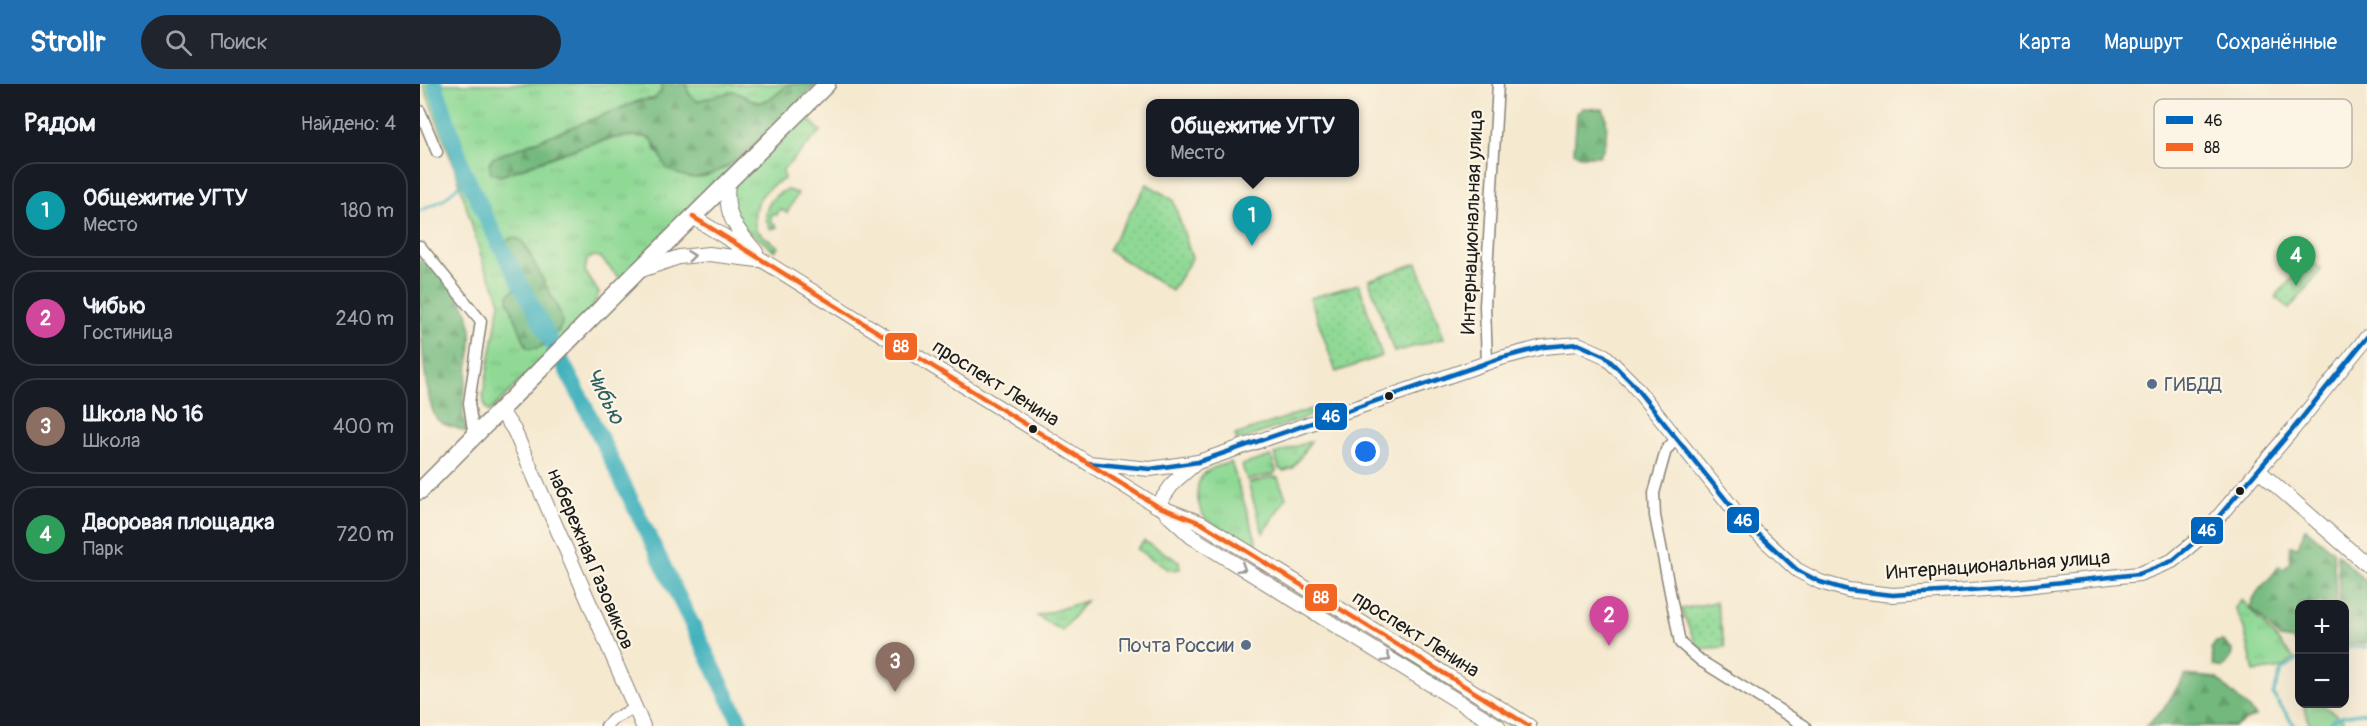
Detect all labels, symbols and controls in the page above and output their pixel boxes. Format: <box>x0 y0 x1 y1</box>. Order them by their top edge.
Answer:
search box <box>141 15 561 69</box>
text: Strollr <box>30 25 105 60</box>
icon: search <box>162 26 195 59</box>
text: Поиск <box>210 28 268 56</box>
text: Карта <box>2019 29 2071 56</box>
text: Маршрут <box>2104 29 2183 56</box>
text: Сохранённые <box>2216 29 2337 56</box>
popup <box>1146 99 1359 177</box>
legend <box>2154 99 2352 168</box>
text: Рядом <box>24 107 96 139</box>
street label: Интернациональная улица <box>1456 109 1488 335</box>
text: Найдено: 4 <box>301 111 396 136</box>
text: 46 <box>2204 111 2223 131</box>
text: Общежитие УГТУ <box>1170 112 1335 140</box>
text: 88 <box>2204 138 2220 158</box>
text: Место <box>1170 140 1225 165</box>
text: Общежитие УГТУ <box>83 184 248 212</box>
pin: 1 <box>1232 196 1272 246</box>
text: 1 <box>42 198 49 223</box>
text: 180 m <box>340 198 394 223</box>
text: Место <box>83 212 138 237</box>
pin: 4 <box>2276 236 2316 286</box>
one-way arrow <box>687 250 696 263</box>
text: Чибью <box>83 292 146 320</box>
text: 2 <box>40 306 51 331</box>
text: 240 m <box>335 306 394 331</box>
text: Гостиница <box>83 320 173 345</box>
line badge: 88 <box>884 332 918 361</box>
street label: проспект Ленина <box>928 334 1064 432</box>
text: 88 <box>893 337 909 357</box>
water label: Чибью <box>579 363 631 429</box>
place label: ГИБДД <box>2164 372 2223 397</box>
marker: ГИБДД <box>2145 377 2159 391</box>
unlabelled marker <box>1383 390 1395 402</box>
text: Школа № 16 <box>83 400 204 428</box>
line badge: 46 <box>1314 402 1348 431</box>
text: 46 <box>1322 407 1340 427</box>
text: 3 <box>40 414 51 439</box>
text: 400 m <box>333 414 394 439</box>
unlabelled marker <box>1027 423 1039 435</box>
text: Школа <box>83 428 140 453</box>
your location <box>1351 437 1380 466</box>
street label: набережная Газовиков <box>542 465 640 653</box>
unlabelled marker <box>2234 485 2246 497</box>
line badge: 46 <box>1726 506 1760 534</box>
text: Дворовая площадка <box>83 508 275 536</box>
text: 46 <box>1734 511 1752 531</box>
line badge: 46 <box>2190 516 2224 545</box>
text: 46 <box>2198 521 2216 541</box>
text: 4 <box>40 522 51 547</box>
text: 720 m <box>336 522 394 547</box>
text: Парк <box>83 536 124 561</box>
street label: Интернациональная улица <box>1885 545 2111 585</box>
one-way arrow <box>1235 561 1246 572</box>
line badge: 88 <box>1304 583 1338 612</box>
street label: проспект Ленина <box>1348 585 1484 683</box>
text: 88 <box>1313 588 1329 608</box>
pin: 2 <box>1590 596 1628 646</box>
map controls <box>2295 600 2349 708</box>
button: + <box>2295 600 2349 654</box>
place label: Почта России <box>1119 633 1234 658</box>
marker: Почта России <box>1239 638 1253 652</box>
pin: 3 <box>876 642 914 692</box>
one-way arrow <box>1381 650 1391 662</box>
button: − <box>2295 654 2349 708</box>

